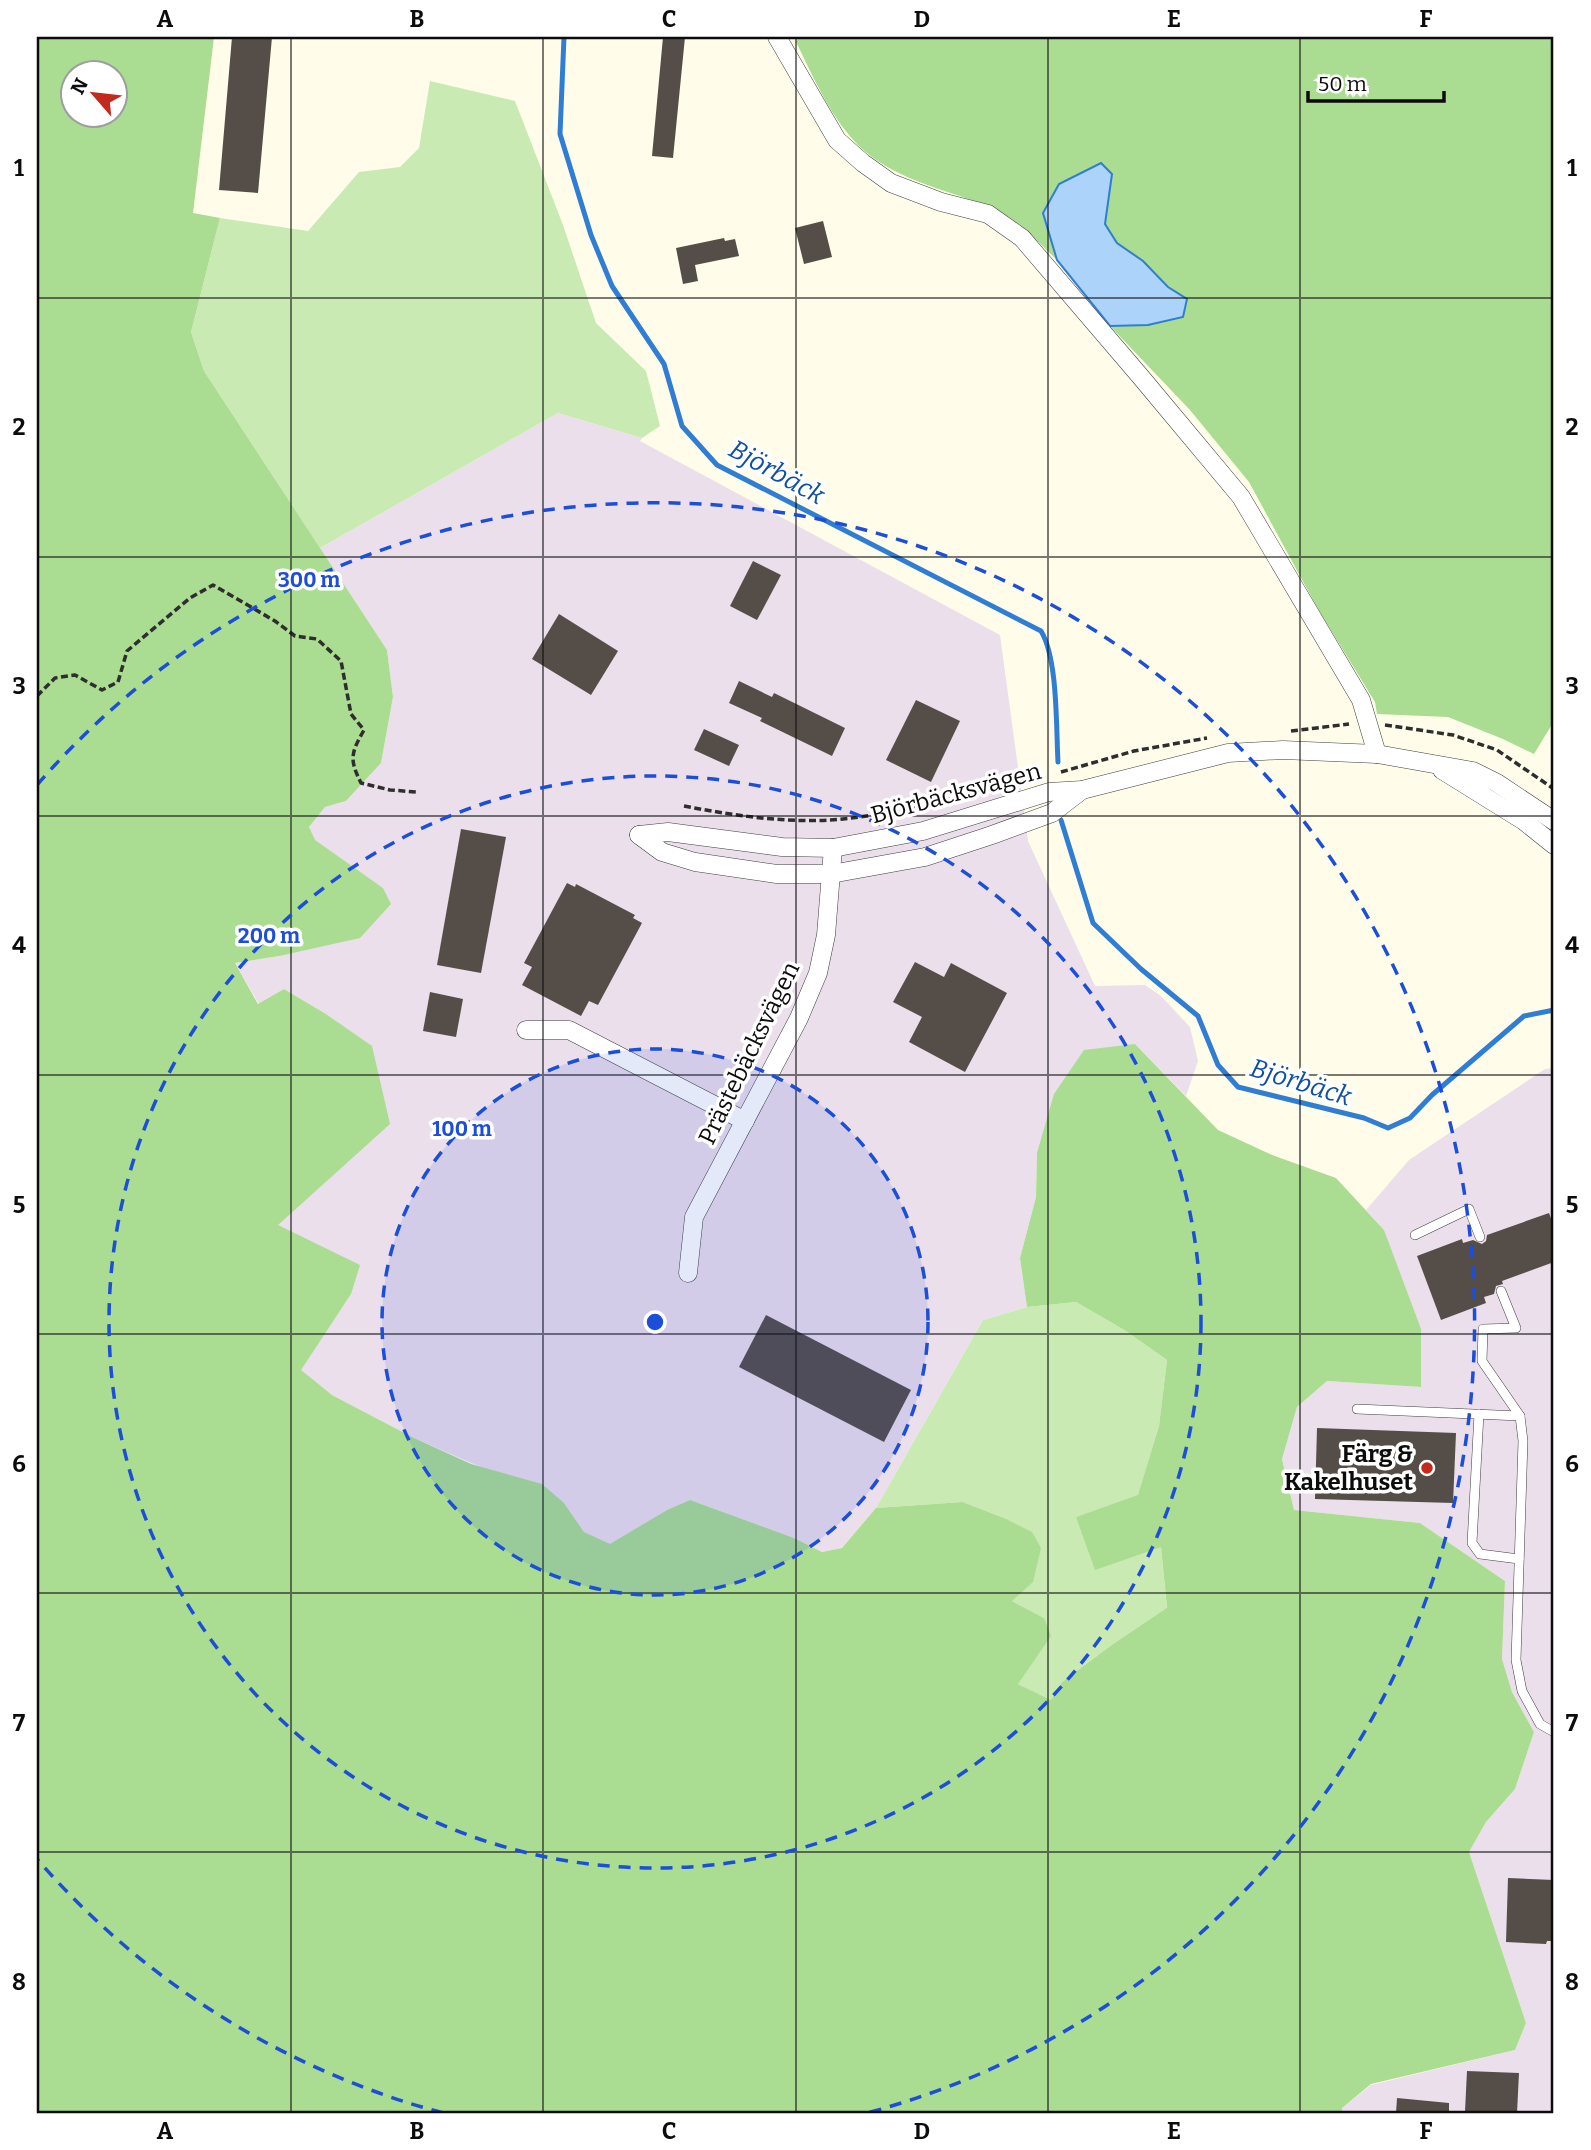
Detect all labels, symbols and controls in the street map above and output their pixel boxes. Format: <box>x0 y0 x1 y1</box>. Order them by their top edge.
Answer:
text: A <box>157 5 174 33</box>
text: B <box>410 5 424 33</box>
text: C <box>662 5 676 33</box>
text: D <box>914 5 930 33</box>
text: E <box>1167 5 1181 33</box>
text: F <box>1420 5 1433 33</box>
north arrow <box>60 60 130 130</box>
scale bar <box>1308 60 1444 104</box>
text: 50 m <box>1318 71 1367 97</box>
text: N <box>66 74 93 98</box>
text: 1 <box>14 154 24 182</box>
text: 1 <box>1567 154 1577 182</box>
text: 2 <box>13 413 26 441</box>
text: 2 <box>1566 413 1579 441</box>
water label: Björbäck <box>724 434 831 512</box>
text: 300 m <box>278 567 340 593</box>
text: 3 <box>12 672 26 700</box>
text: 3 <box>1565 672 1579 700</box>
street label: Björbäcksvägen <box>868 757 1044 829</box>
text: 200 m <box>238 923 300 949</box>
text: 4 <box>12 931 26 959</box>
text: 4 <box>1565 931 1579 959</box>
street label: Prästebäcksvägen <box>693 957 805 1149</box>
water label: Björbäck <box>1246 1052 1356 1113</box>
text: 100 m <box>432 1116 492 1142</box>
text: 5 <box>13 1191 25 1219</box>
text: 5 <box>1566 1191 1578 1219</box>
centre of rings <box>643 1310 667 1334</box>
place label: Färg & Kakelhuset <box>1284 1440 1414 1496</box>
text: 6 <box>12 1450 26 1478</box>
text: 6 <box>1565 1450 1579 1478</box>
marker: Färg & Kakelhuset <box>1419 1460 1435 1476</box>
text: 7 <box>13 1709 26 1737</box>
text: 7 <box>1566 1709 1579 1737</box>
text: 8 <box>12 1968 26 1996</box>
text: 8 <box>1565 1968 1579 1996</box>
text: A <box>157 2117 174 2145</box>
text: B <box>410 2117 424 2145</box>
text: C <box>662 2117 676 2145</box>
text: D <box>914 2117 930 2145</box>
text: E <box>1167 2117 1181 2145</box>
text: F <box>1420 2117 1433 2145</box>

